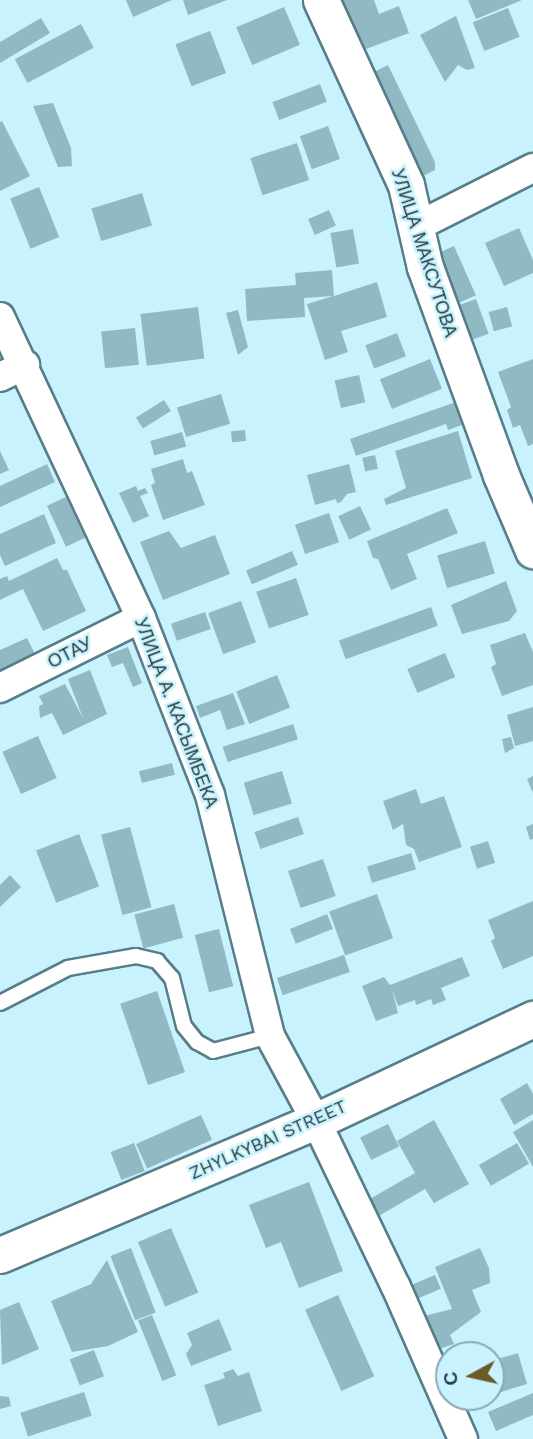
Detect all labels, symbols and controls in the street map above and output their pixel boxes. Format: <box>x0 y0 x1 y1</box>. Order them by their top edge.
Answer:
street label: УЛИЦА МАКСУТОВА <box>387 166 461 340</box>
street label: УЛИЦА А. КАСЫМБЕКА <box>130 615 222 811</box>
street label: ОТАУ <box>44 633 96 673</box>
street label: ZHYLKYBAI STREET <box>186 1096 350 1184</box>
north arrow <box>435 1341 505 1411</box>
text: С <box>438 1370 463 1387</box>

